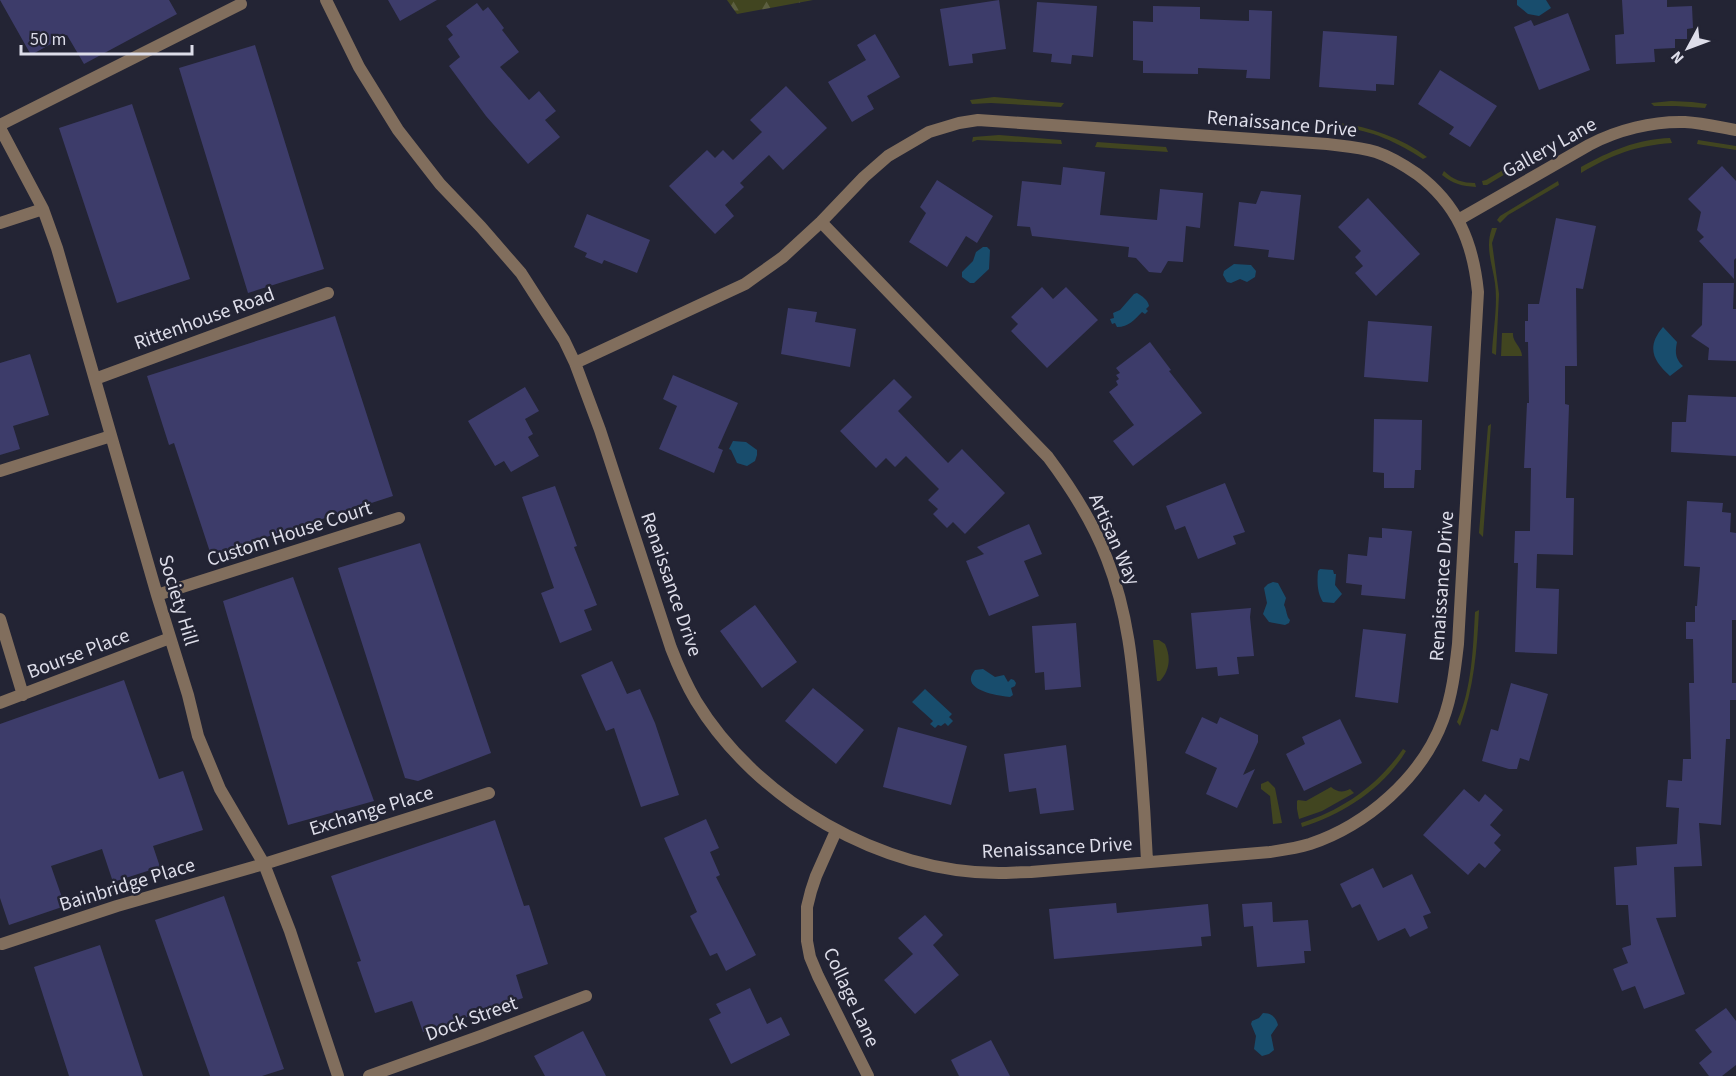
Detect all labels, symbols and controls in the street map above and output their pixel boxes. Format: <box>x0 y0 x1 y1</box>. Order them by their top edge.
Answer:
scale bar <box>21 18 192 56</box>
north arrow <box>1658 18 1718 78</box>
text: 50 m <box>30 27 66 52</box>
text: N <box>1666 46 1689 68</box>
street label: Renaissance Drive <box>1206 103 1358 145</box>
street label: Gallery Lane <box>1497 110 1602 185</box>
street label: Rittenhouse Road <box>130 281 279 357</box>
street label: Artisan Way <box>1081 489 1147 590</box>
street label: Custom House Court <box>203 494 376 574</box>
street label: Renaissance Drive <box>633 508 709 660</box>
street label: Renaissance Drive <box>1423 510 1461 662</box>
street label: Society Hill <box>151 551 205 649</box>
street label: Bourse Place <box>23 622 134 686</box>
street label: Exchange Place <box>306 779 437 843</box>
street label: Renaissance Drive <box>981 830 1133 866</box>
street label: Bainbridge Place <box>56 851 199 919</box>
street label: Collage Lane <box>816 943 886 1052</box>
street label: Dock Street <box>421 989 522 1049</box>

